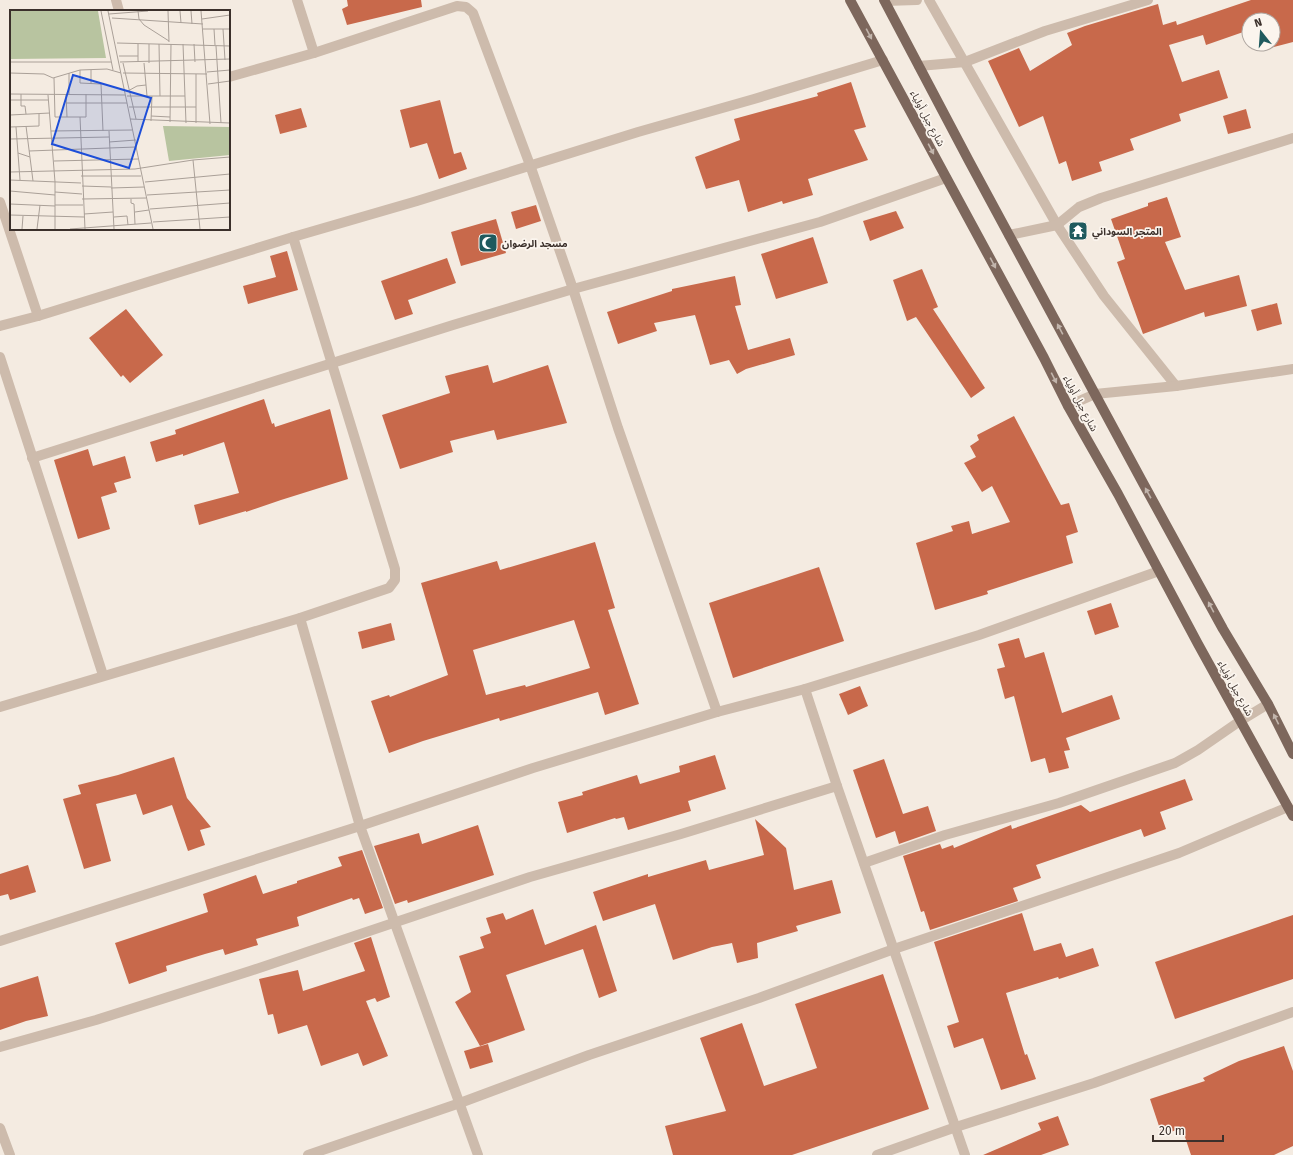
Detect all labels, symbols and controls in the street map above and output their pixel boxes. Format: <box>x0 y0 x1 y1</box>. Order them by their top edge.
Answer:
inset map <box>10 10 230 230</box>
north arrow <box>1241 12 1281 52</box>
text: N <box>1253 16 1264 30</box>
one-way arrow <box>865 29 872 40</box>
street label: شارع جبل أولياء <box>906 88 947 149</box>
one-way arrow <box>927 143 934 155</box>
temple icon: المتجر السوداني <box>1067 220 1089 242</box>
place label: المتجر السوداني <box>1092 226 1162 240</box>
mosque icon: مسجد الرضوان <box>477 232 499 254</box>
place label: مسجد الرضوان <box>502 238 568 250</box>
one-way arrow <box>989 257 996 269</box>
one-way arrow <box>1057 323 1064 335</box>
one-way arrow <box>1051 372 1057 383</box>
street label: شارع جبل أولياء <box>1059 373 1100 434</box>
one-way arrow <box>1145 487 1152 499</box>
one-way arrow <box>1207 601 1214 612</box>
street label: شارع جبل أولياء <box>1214 659 1256 719</box>
one-way arrow <box>1272 714 1279 725</box>
scale bar <box>1153 1117 1223 1143</box>
text: 20 m <box>1159 1124 1185 1138</box>

